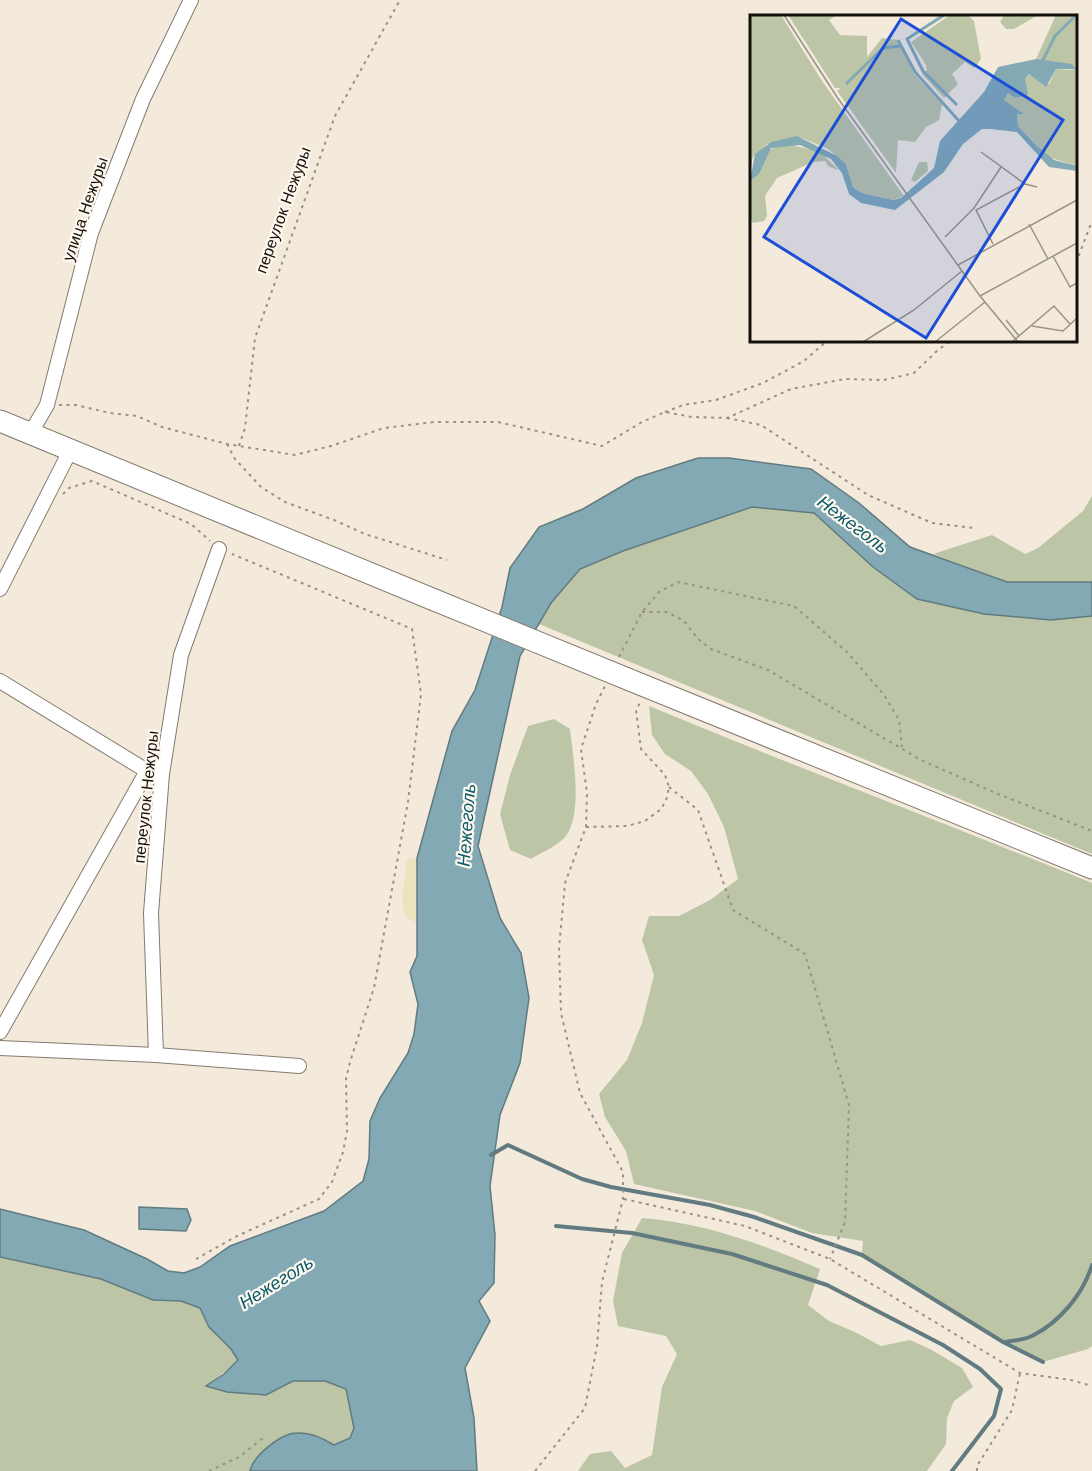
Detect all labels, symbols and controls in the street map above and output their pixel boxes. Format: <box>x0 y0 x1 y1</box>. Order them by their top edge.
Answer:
inset map <box>750 15 1077 342</box>
street label: переулок Нежуры <box>251 144 315 276</box>
street label: улица Нежуры <box>58 154 112 264</box>
water label: Нежеголь <box>813 491 893 557</box>
street label: переулок Нежуры <box>130 730 162 864</box>
water label: Нежеголь <box>453 783 479 867</box>
water label: Нежеголь <box>235 1251 317 1313</box>

